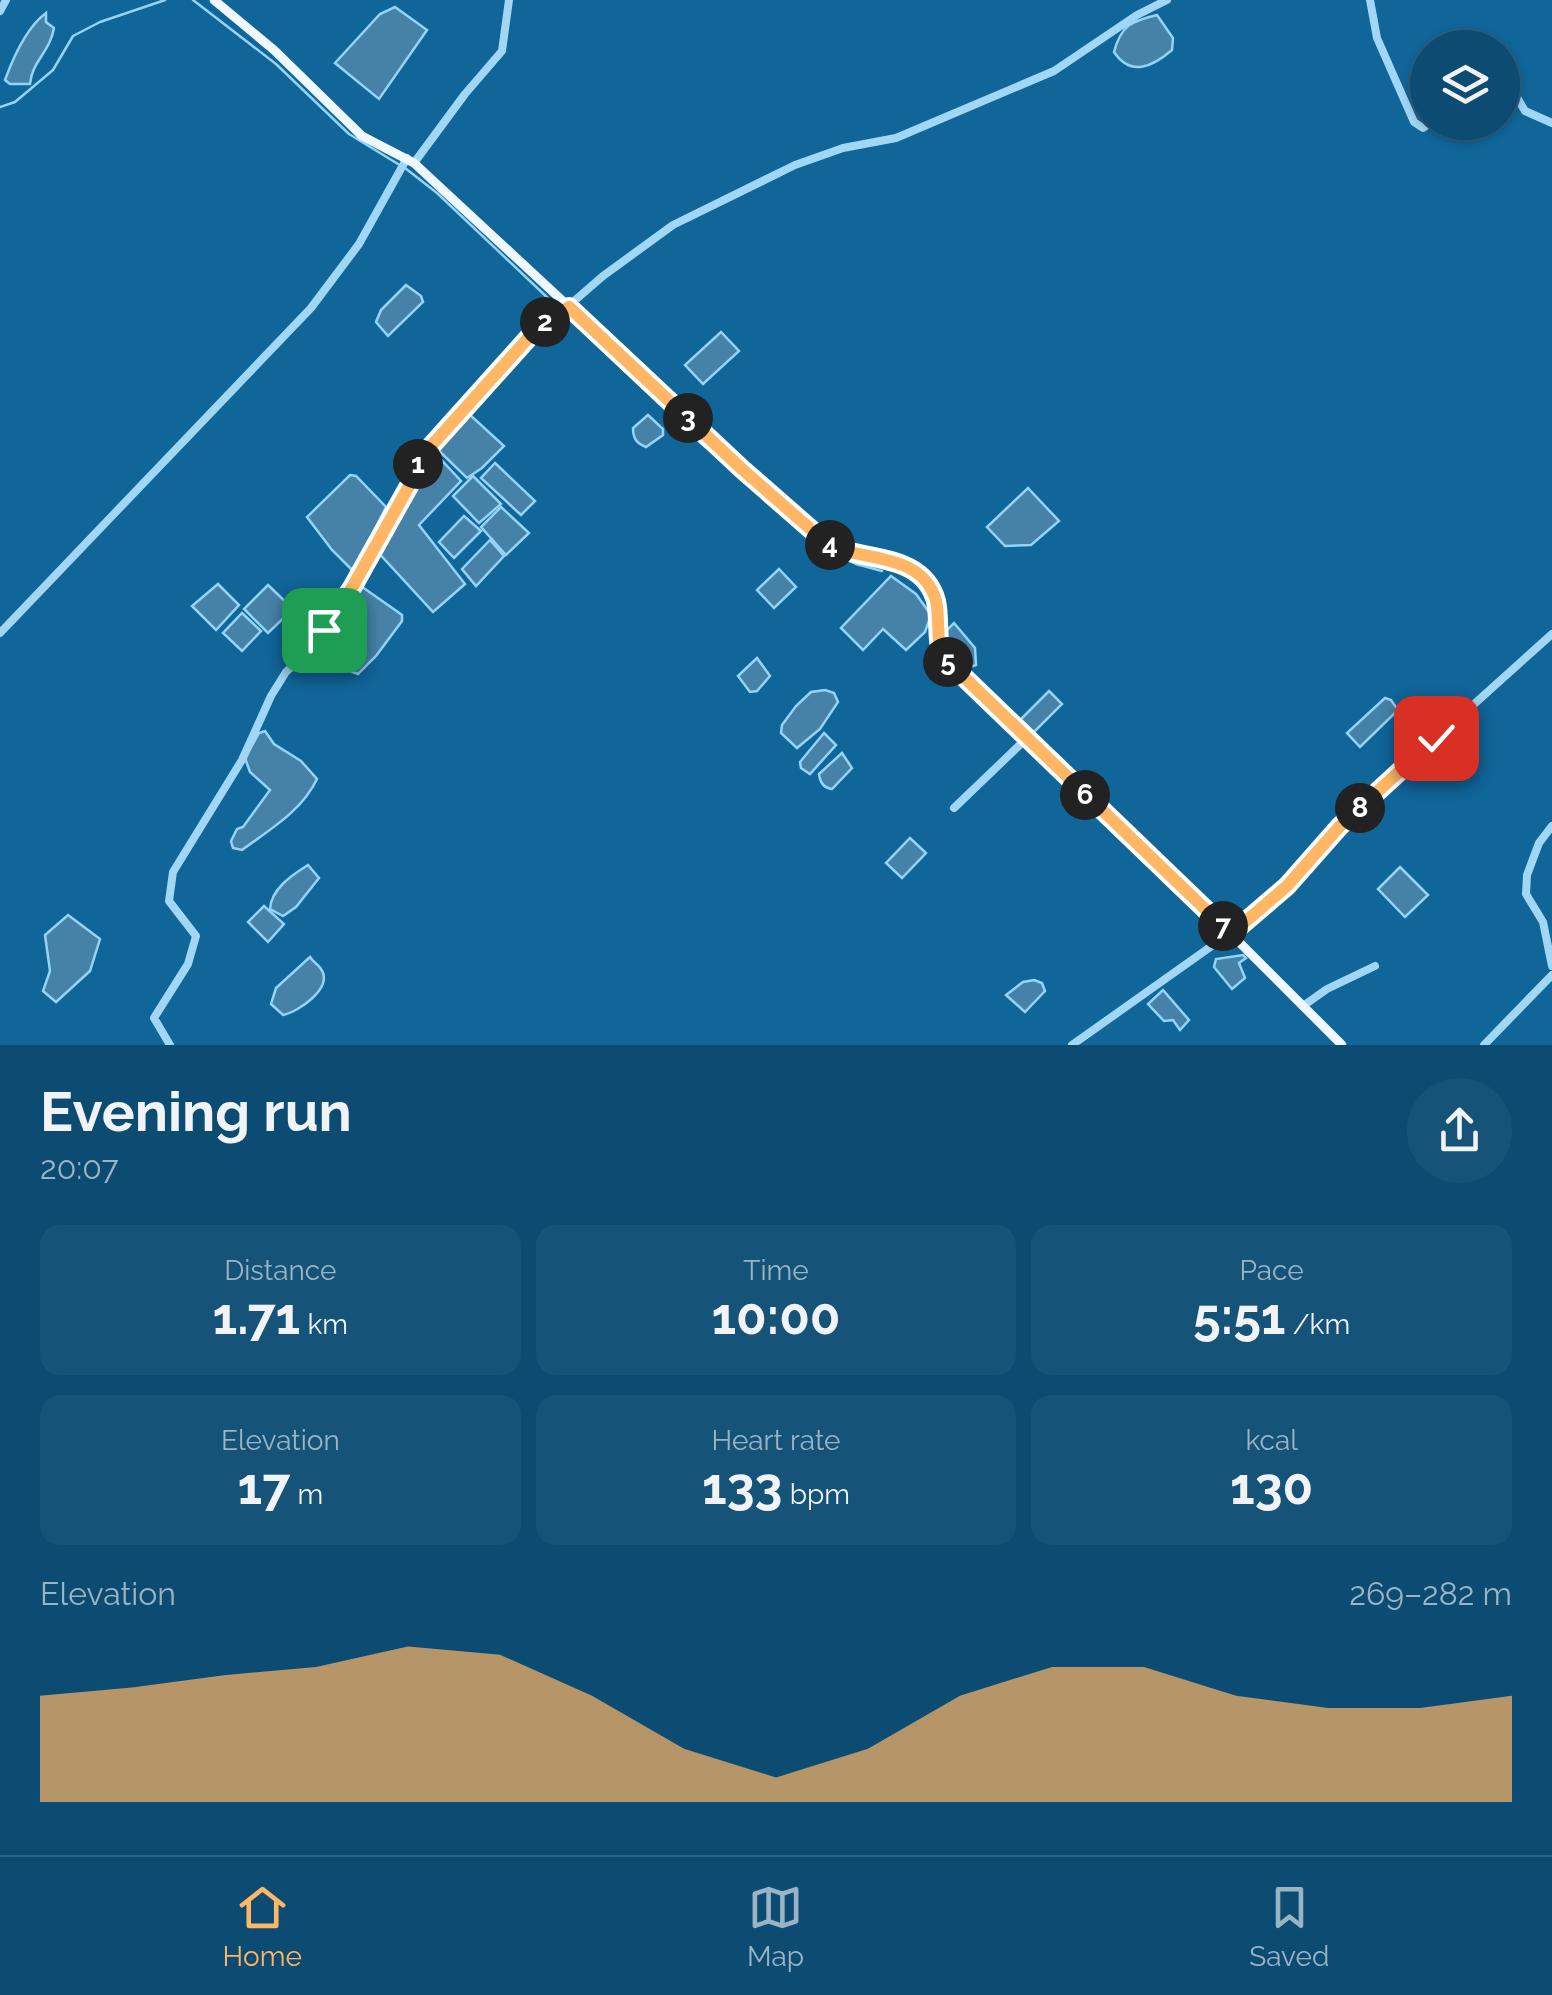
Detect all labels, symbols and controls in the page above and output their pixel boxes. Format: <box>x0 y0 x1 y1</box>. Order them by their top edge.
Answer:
map controls <box>1410 30 1520 140</box>
button: layers <box>1410 30 1520 140</box>
pin: 2 <box>520 297 570 347</box>
text: 2 <box>537 305 553 338</box>
pin: 3 <box>663 393 713 443</box>
text: 3 <box>680 401 696 434</box>
pin: 1 <box>393 439 443 489</box>
text: 1 <box>411 447 425 480</box>
pin: 4 <box>805 520 855 570</box>
text: 4 <box>822 528 838 561</box>
pin <box>282 588 367 673</box>
icon: arrive <box>297 603 352 658</box>
pin: 5 <box>923 637 973 687</box>
text: 5 <box>940 645 956 678</box>
pin <box>1394 696 1479 781</box>
icon: check <box>1409 711 1464 766</box>
pin: 6 <box>1060 770 1110 820</box>
text: 6 <box>1077 778 1094 811</box>
pin: 8 <box>1335 783 1385 833</box>
text: 8 <box>1352 791 1368 824</box>
pin: 7 <box>1198 901 1248 951</box>
text: 7 <box>1215 909 1231 942</box>
button: share <box>1407 1078 1512 1183</box>
text: Evening run <box>40 1079 352 1144</box>
text: 20:07 <box>40 1149 119 1186</box>
text: Distance <box>224 1254 336 1287</box>
text: Time <box>743 1254 809 1287</box>
text: Pace <box>1240 1254 1304 1287</box>
text: 1.71 <box>213 1287 300 1346</box>
text: 10:00 <box>711 1287 841 1346</box>
text: 5:51 <box>1193 1287 1286 1346</box>
text: km <box>300 1308 348 1341</box>
text: /km <box>1286 1308 1350 1341</box>
text: Elevation <box>221 1424 340 1457</box>
text: Heart rate <box>712 1424 840 1457</box>
text: kcal <box>1245 1424 1298 1457</box>
text: 17 <box>238 1457 290 1516</box>
text: 133 <box>702 1457 783 1516</box>
text: 130 <box>1230 1457 1313 1516</box>
text: m <box>290 1478 323 1511</box>
text: bpm <box>783 1478 850 1511</box>
text: Elevation <box>40 1575 176 1612</box>
text: 269–282 m <box>1349 1575 1512 1612</box>
tab: Home <box>223 1880 302 1973</box>
tab: Map <box>747 1880 804 1973</box>
tab: Saved <box>1249 1880 1329 1973</box>

